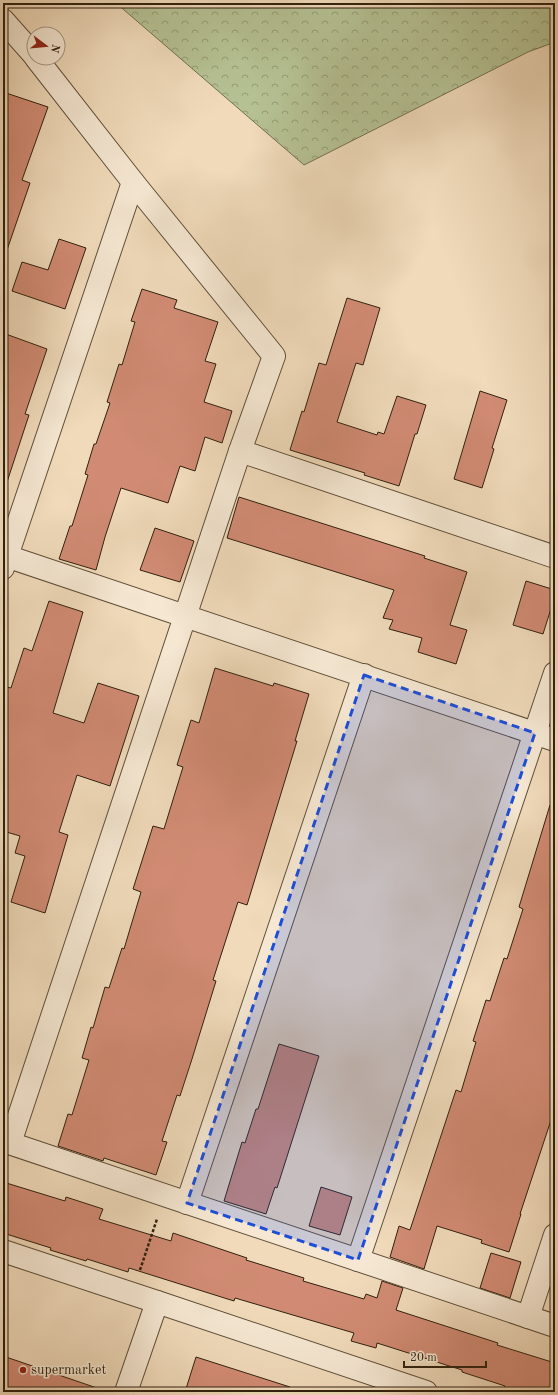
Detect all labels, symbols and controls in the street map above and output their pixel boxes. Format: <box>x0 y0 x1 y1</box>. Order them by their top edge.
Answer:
north arrow <box>26 26 66 66</box>
text: N <box>48 43 61 54</box>
scale bar <box>404 1343 486 1369</box>
text: 20 m <box>410 1352 437 1364</box>
place label: supermarket <box>31 1363 106 1377</box>
marker: supermarket <box>18 1365 28 1375</box>

